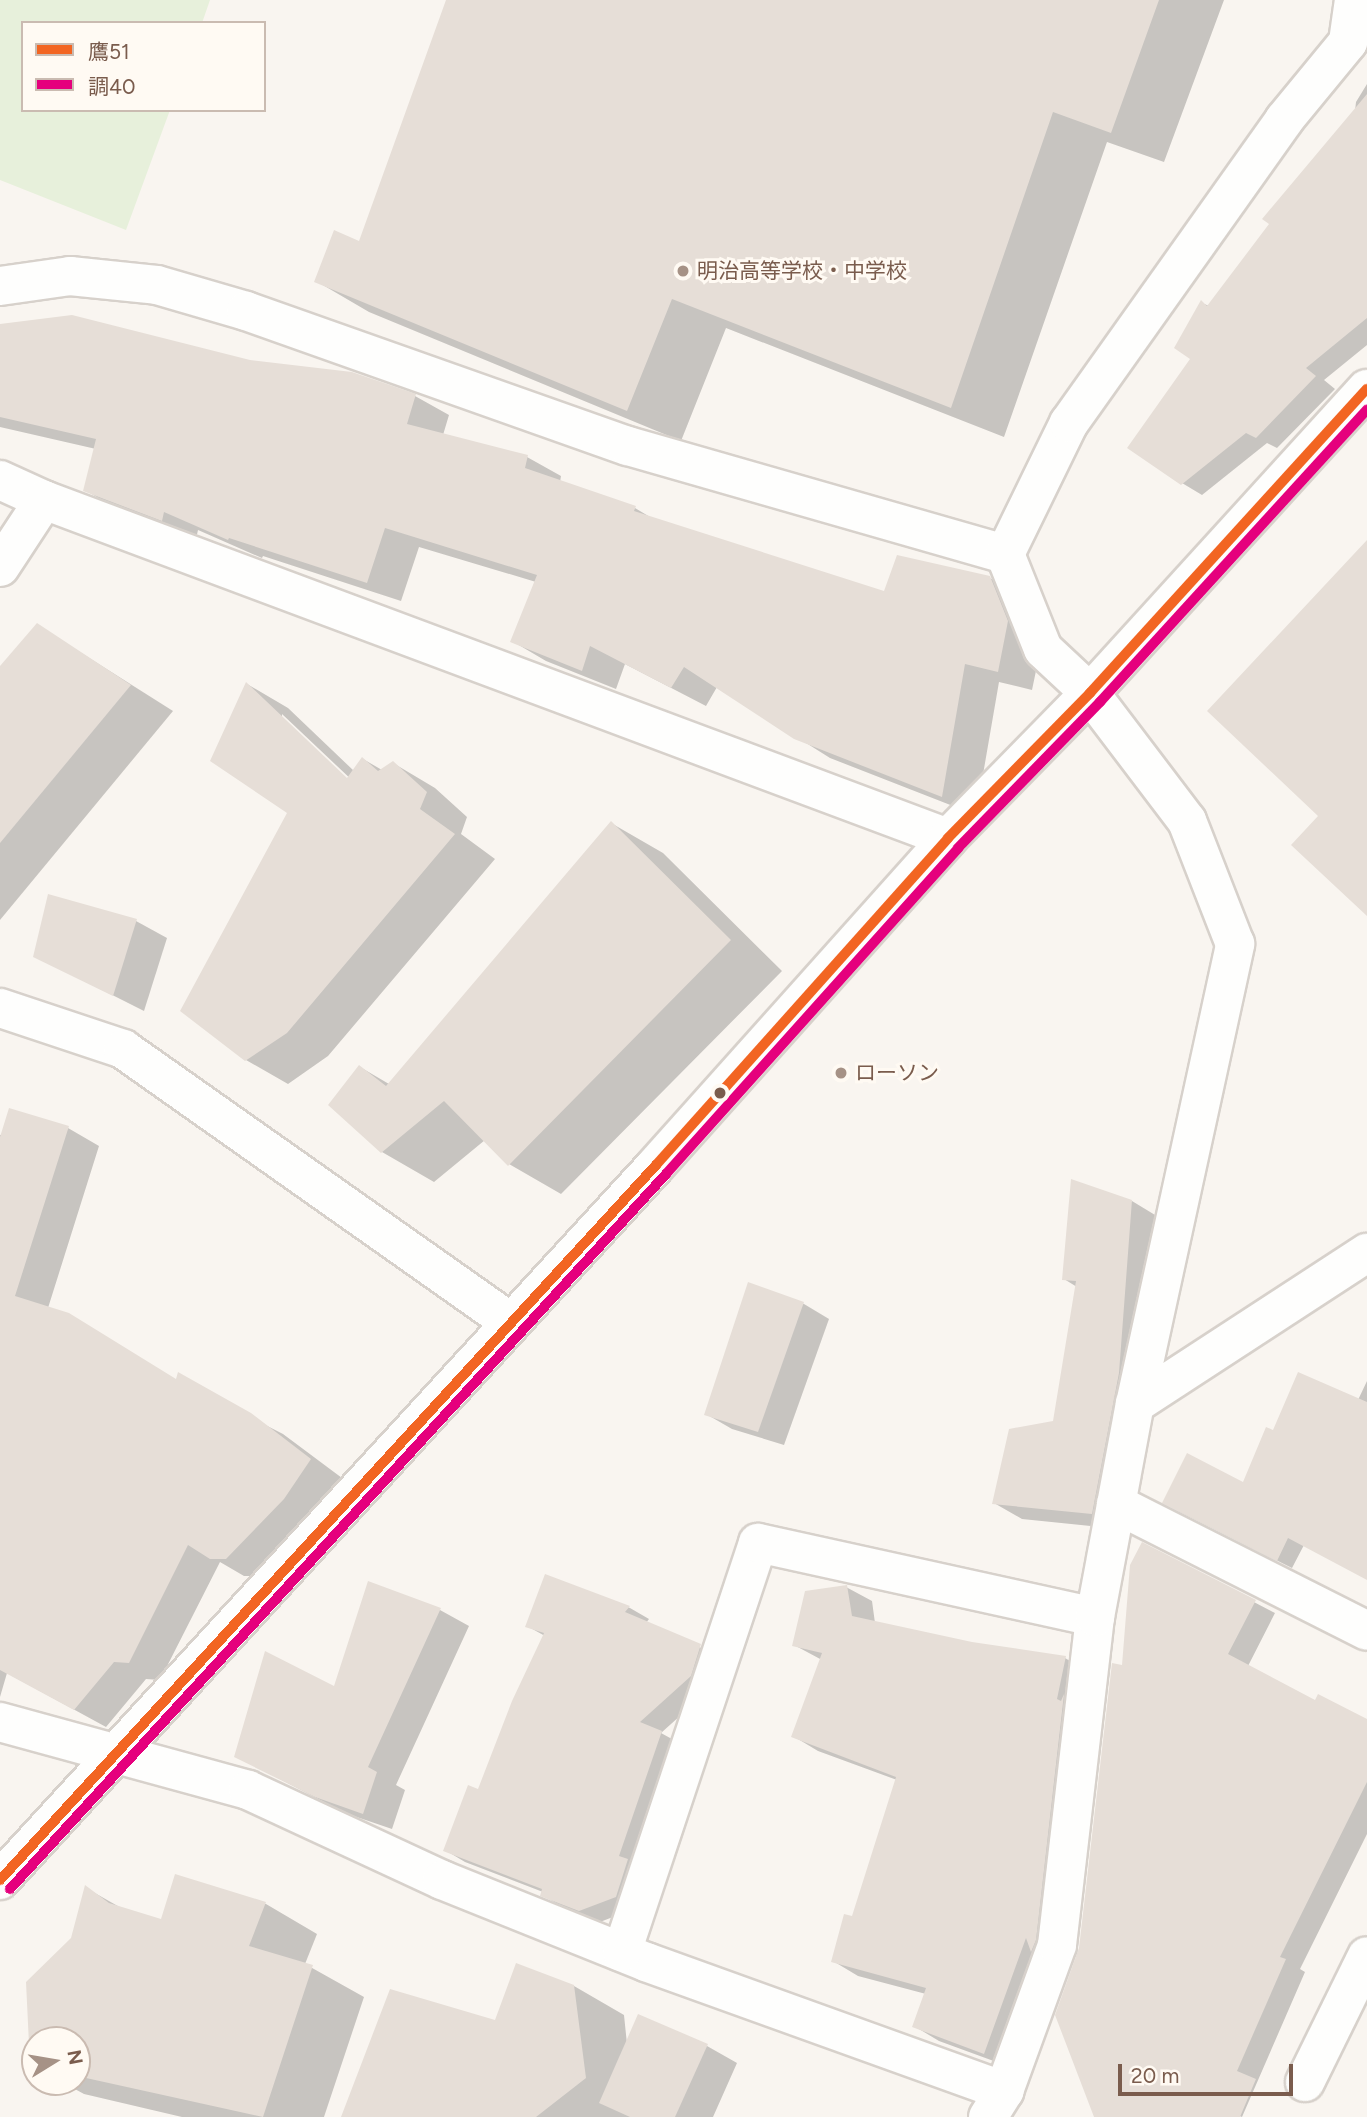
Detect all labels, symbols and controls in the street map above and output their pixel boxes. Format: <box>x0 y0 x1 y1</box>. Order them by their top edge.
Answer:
legend <box>21 21 266 112</box>
text: 鷹51 <box>88 39 130 64</box>
text: 調40 <box>88 74 136 99</box>
place label: 明治高等学校・中学校 <box>697 258 907 284</box>
marker: 明治高等学校・中学校 <box>675 263 691 279</box>
place label: ローソン <box>855 1060 939 1086</box>
marker: ローソン <box>833 1065 849 1081</box>
unlabelled marker <box>713 1086 727 1100</box>
north arrow <box>21 2026 91 2096</box>
text: N <box>62 2048 88 2067</box>
scale bar <box>1122 2050 1297 2094</box>
text: 20 m <box>1131 2063 1179 2088</box>

